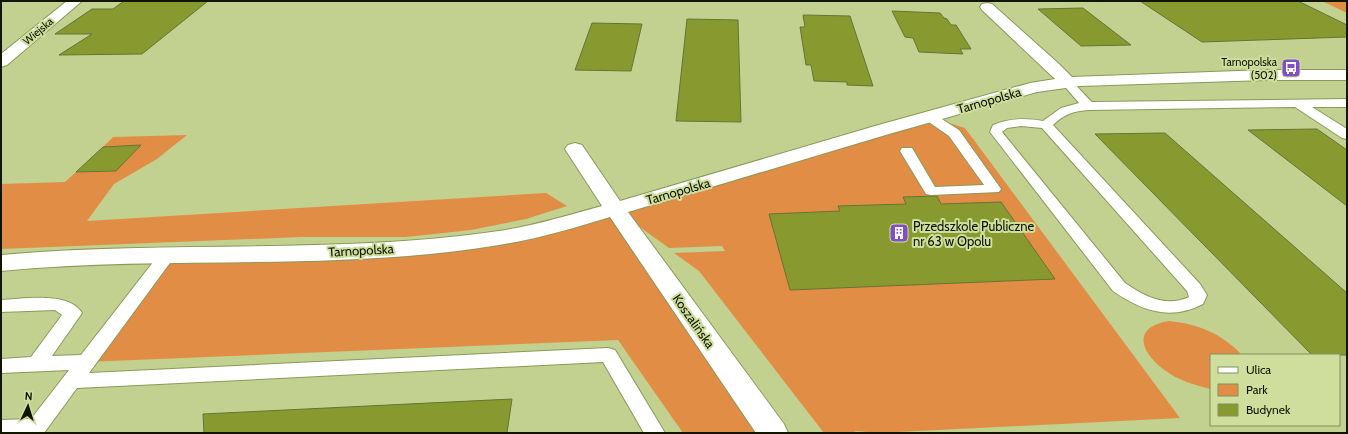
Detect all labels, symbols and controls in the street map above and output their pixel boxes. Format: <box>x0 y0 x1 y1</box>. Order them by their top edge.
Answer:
street label: Wiejska <box>20 14 57 48</box>
place label: Tarnopolska (502) <box>1221 55 1278 82</box>
bus stop icon: Tarnopolska (502) <box>1280 57 1302 79</box>
street label: Tarnopolska <box>955 83 1024 117</box>
street label: Tarnopolska <box>644 174 713 208</box>
place label: Przedszkole Publiczne nr 63 w Opolu <box>913 218 1035 249</box>
building icon: Przedszkole Publiczne nr 63 w Opolu <box>888 222 910 244</box>
street label: Tarnopolska <box>328 240 395 260</box>
street label: Koszalińska <box>670 291 719 352</box>
legend <box>1210 354 1340 426</box>
text: Ulica <box>1246 362 1271 377</box>
text: Park <box>1246 382 1268 397</box>
north arrow <box>8 386 48 426</box>
text: N <box>24 389 33 403</box>
text: Budynek <box>1246 402 1291 417</box>

